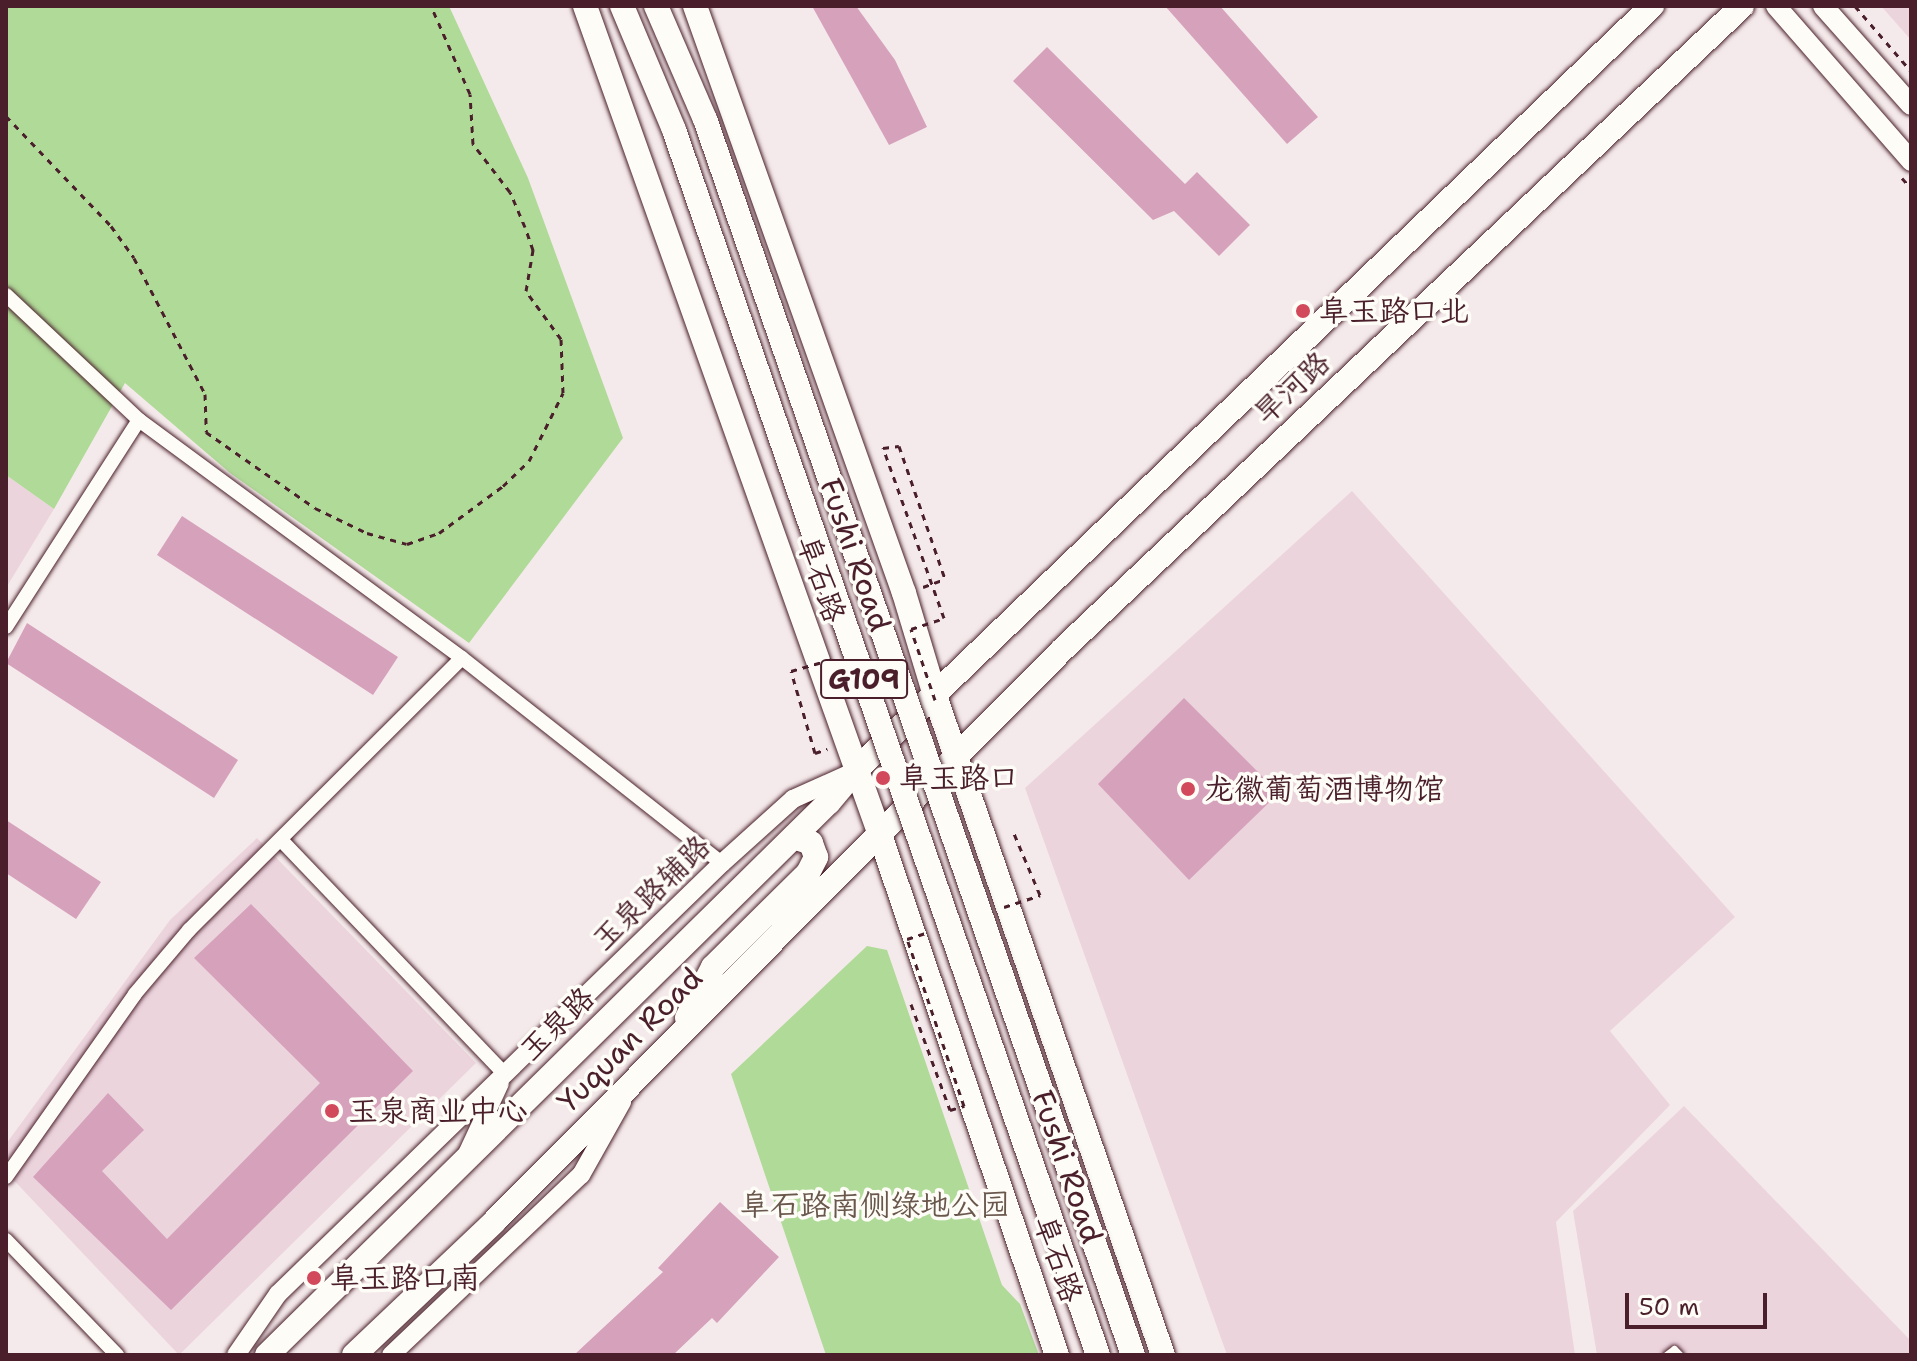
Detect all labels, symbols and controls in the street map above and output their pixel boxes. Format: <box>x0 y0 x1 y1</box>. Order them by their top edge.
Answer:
place label: 阜玉路口北 <box>1319 293 1469 329</box>
marker: 阜玉路口北 <box>1294 302 1312 320</box>
street label: 旱河路 <box>1247 344 1337 432</box>
street label: Fushi Road <box>812 474 898 636</box>
street label: 阜石路 <box>789 531 853 627</box>
road number: G109 <box>820 655 908 703</box>
place label: 阜玉路口 <box>899 760 1019 796</box>
marker: 阜玉路口 <box>874 769 892 787</box>
place label: 龙徽葡萄酒博物馆 <box>1204 771 1444 807</box>
marker: 龙徽葡萄酒博物馆 <box>1179 780 1197 798</box>
street label: 玉泉路辅路 <box>585 828 717 958</box>
street label: Yuquan Road <box>550 960 710 1120</box>
street label: 玉泉路 <box>512 980 602 1068</box>
street label: Fushi Road <box>1024 1086 1110 1248</box>
place label: 玉泉商业中心 <box>348 1093 528 1129</box>
marker: 玉泉商业中心 <box>323 1102 341 1120</box>
park label: 阜石路南侧绿地公园 <box>740 1187 1010 1223</box>
street label: 阜石路 <box>1026 1211 1090 1307</box>
place label: 阜玉路口南 <box>330 1260 480 1296</box>
marker: 阜玉路口南 <box>305 1269 323 1287</box>
scale bar <box>1629 1277 1771 1327</box>
text: 50 m <box>1639 1291 1699 1323</box>

